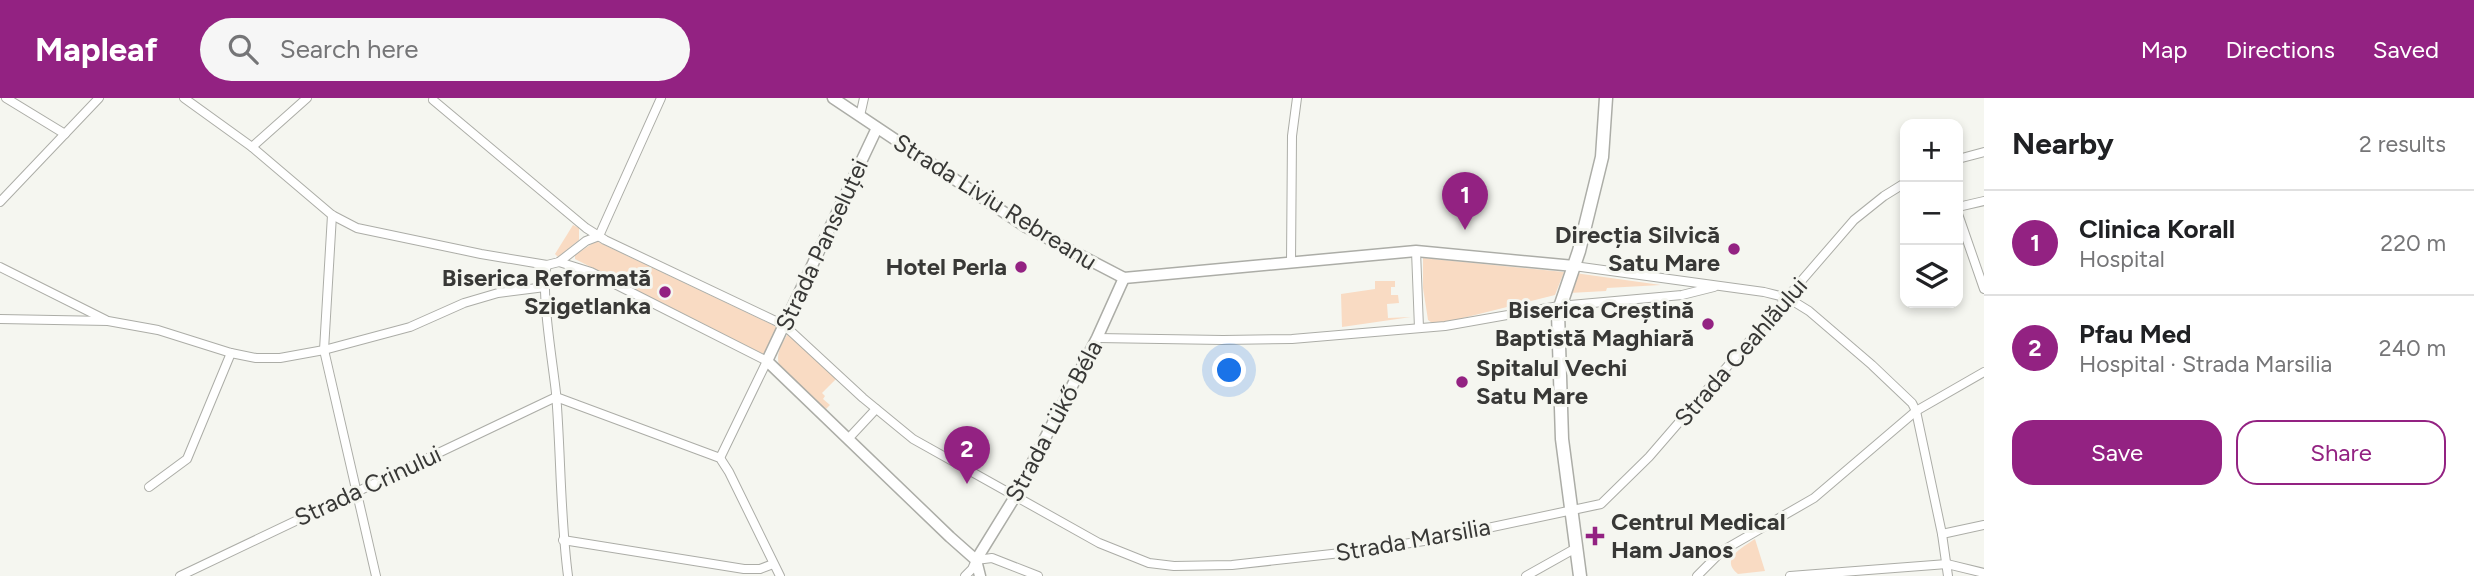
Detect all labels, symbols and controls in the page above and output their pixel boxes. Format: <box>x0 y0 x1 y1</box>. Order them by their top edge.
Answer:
search box <box>200 18 690 81</box>
text: Mapleaf <box>35 30 158 69</box>
icon: search <box>224 30 262 68</box>
text: Search here <box>280 33 419 65</box>
text: Map <box>2141 35 2187 64</box>
text: Directions <box>2225 35 2335 64</box>
text: Saved <box>2373 35 2439 64</box>
map controls <box>1900 119 1963 308</box>
button: + <box>1900 119 1963 182</box>
text: Nearby <box>2012 125 2114 162</box>
street label: Strada Liviu Rebreanu <box>888 127 1102 276</box>
text: 2 results <box>2359 130 2446 158</box>
street label: Strada Panseluței <box>769 154 874 335</box>
pin: 1 <box>1442 172 1488 230</box>
button: − <box>1900 182 1963 245</box>
text: Clinica Korall <box>2079 213 2235 245</box>
place label: Direcția Silvică Satu Mare <box>1555 220 1720 277</box>
text: 1 <box>2030 229 2040 257</box>
text: 220 m <box>2380 229 2446 257</box>
marker: Direcția Silvică Satu Mare <box>1726 241 1742 257</box>
button: layers <box>1900 245 1963 308</box>
text: Hospital <box>2079 245 2165 273</box>
place label: Hotel Perla <box>885 252 1007 281</box>
marker: Hotel Perla <box>1013 259 1029 275</box>
place label: Biserica Reformată Szigetlanka <box>442 263 651 320</box>
street label: Strada Ceahlăului <box>1668 271 1813 432</box>
marker: Biserica Reformată Szigetlanka <box>657 284 673 300</box>
place label: Biserica Creștină Baptistă Maghiară <box>1495 295 1694 352</box>
marker: Biserica Creștină Baptistă Maghiară <box>1700 316 1716 332</box>
text: Pfau Med <box>2079 318 2192 350</box>
text: 2 <box>2028 334 2042 362</box>
text: 240 m <box>2379 334 2446 362</box>
street label: Strada Lükő Béla <box>999 335 1108 507</box>
text: Hospital · Strada Marsilia <box>2079 350 2332 378</box>
your location <box>1212 353 1246 387</box>
place label: Spitalul Vechi Satu Mare <box>1476 353 1627 410</box>
marker: Spitalul Vechi Satu Mare <box>1454 374 1470 390</box>
button: Save <box>2012 420 2222 485</box>
button: Share <box>2236 420 2446 485</box>
pin: 2 <box>944 426 990 484</box>
street label: Strada Crinului <box>290 439 446 532</box>
place label: Centrul Medical Ham Janos <box>1611 507 1786 564</box>
street label: Strada Marsilia <box>1333 512 1493 567</box>
marker: Centrul Medical Ham Janos <box>1585 526 1605 546</box>

